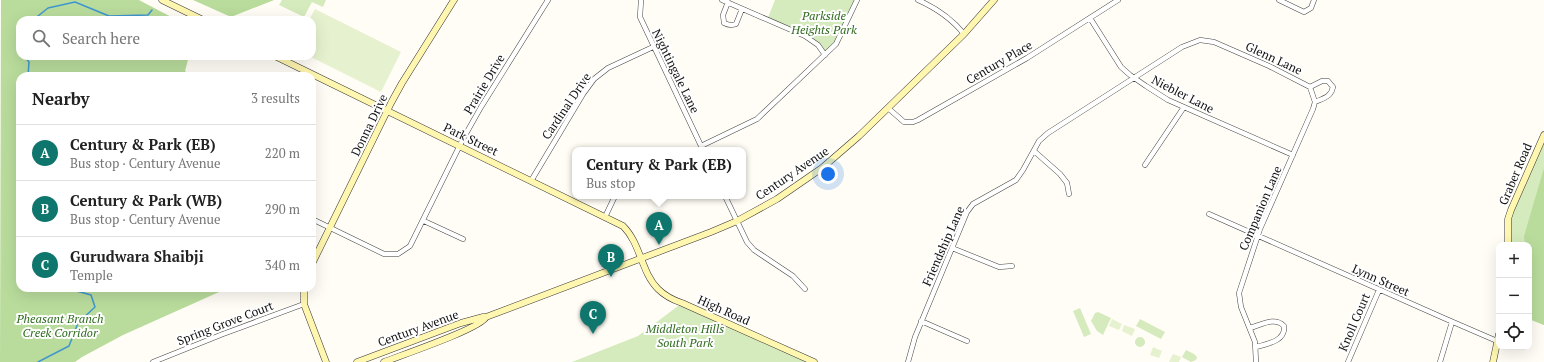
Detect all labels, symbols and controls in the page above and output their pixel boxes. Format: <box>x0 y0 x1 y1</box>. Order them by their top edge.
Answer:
park label: Parkside Heights Park <box>790 8 857 37</box>
search box <box>16 16 316 60</box>
icon: search <box>30 27 52 49</box>
street label: Nightingale Lane <box>649 27 703 115</box>
text: Search here <box>62 28 140 48</box>
street label: Century Place <box>963 37 1035 87</box>
street label: Glenn Lane <box>1243 38 1305 78</box>
street label: Prairie Drive <box>460 51 508 117</box>
street label: Cardinal Drive <box>538 70 594 142</box>
street label: Niebler Lane <box>1149 72 1217 116</box>
text: Nearby <box>32 87 90 110</box>
text: 3 results <box>251 89 300 107</box>
street label: Donna Drive <box>348 92 390 158</box>
street label: Park Street <box>441 119 501 159</box>
text: Century & Park (EB) <box>70 134 216 154</box>
street label: Graber Road <box>1495 140 1535 207</box>
street label: Century Avenue <box>753 143 831 203</box>
text: A <box>40 144 50 162</box>
text: 220 m <box>265 144 300 162</box>
popup <box>572 147 746 199</box>
text: Bus stop · Century Avenue <box>70 154 221 172</box>
text: Century & Park (EB) <box>586 154 732 174</box>
street label: Companion Lane <box>1235 163 1285 253</box>
your location <box>818 164 838 184</box>
text: Bus stop <box>586 174 635 192</box>
text: Century & Park (WB) <box>70 190 222 210</box>
text: B <box>41 200 49 218</box>
text: 290 m <box>265 200 300 218</box>
street label: Friendship Lane <box>919 204 967 288</box>
text: Bus stop · Century Avenue <box>70 210 221 228</box>
pin: A <box>646 212 672 245</box>
map controls <box>1496 242 1532 350</box>
button: + <box>1496 242 1532 278</box>
pin: B <box>598 244 624 277</box>
text: Gurudwara Shaibji <box>70 246 204 266</box>
text: C <box>41 256 49 274</box>
text: 340 m <box>265 256 300 274</box>
street label: Lynn Street <box>1350 261 1413 300</box>
text: Temple <box>70 266 113 284</box>
button: − <box>1496 278 1532 314</box>
street label: Knoll Court <box>1335 290 1373 353</box>
street label: High Road <box>696 292 753 328</box>
street label: Spring Grove Court <box>175 298 276 348</box>
pin: C <box>580 301 606 334</box>
street label: Century Avenue <box>376 306 460 350</box>
park label: Pheasant Branch Creek Corridor <box>15 311 104 340</box>
button: locate <box>1496 314 1532 350</box>
park label: Middleton Hills South Park <box>645 321 724 350</box>

